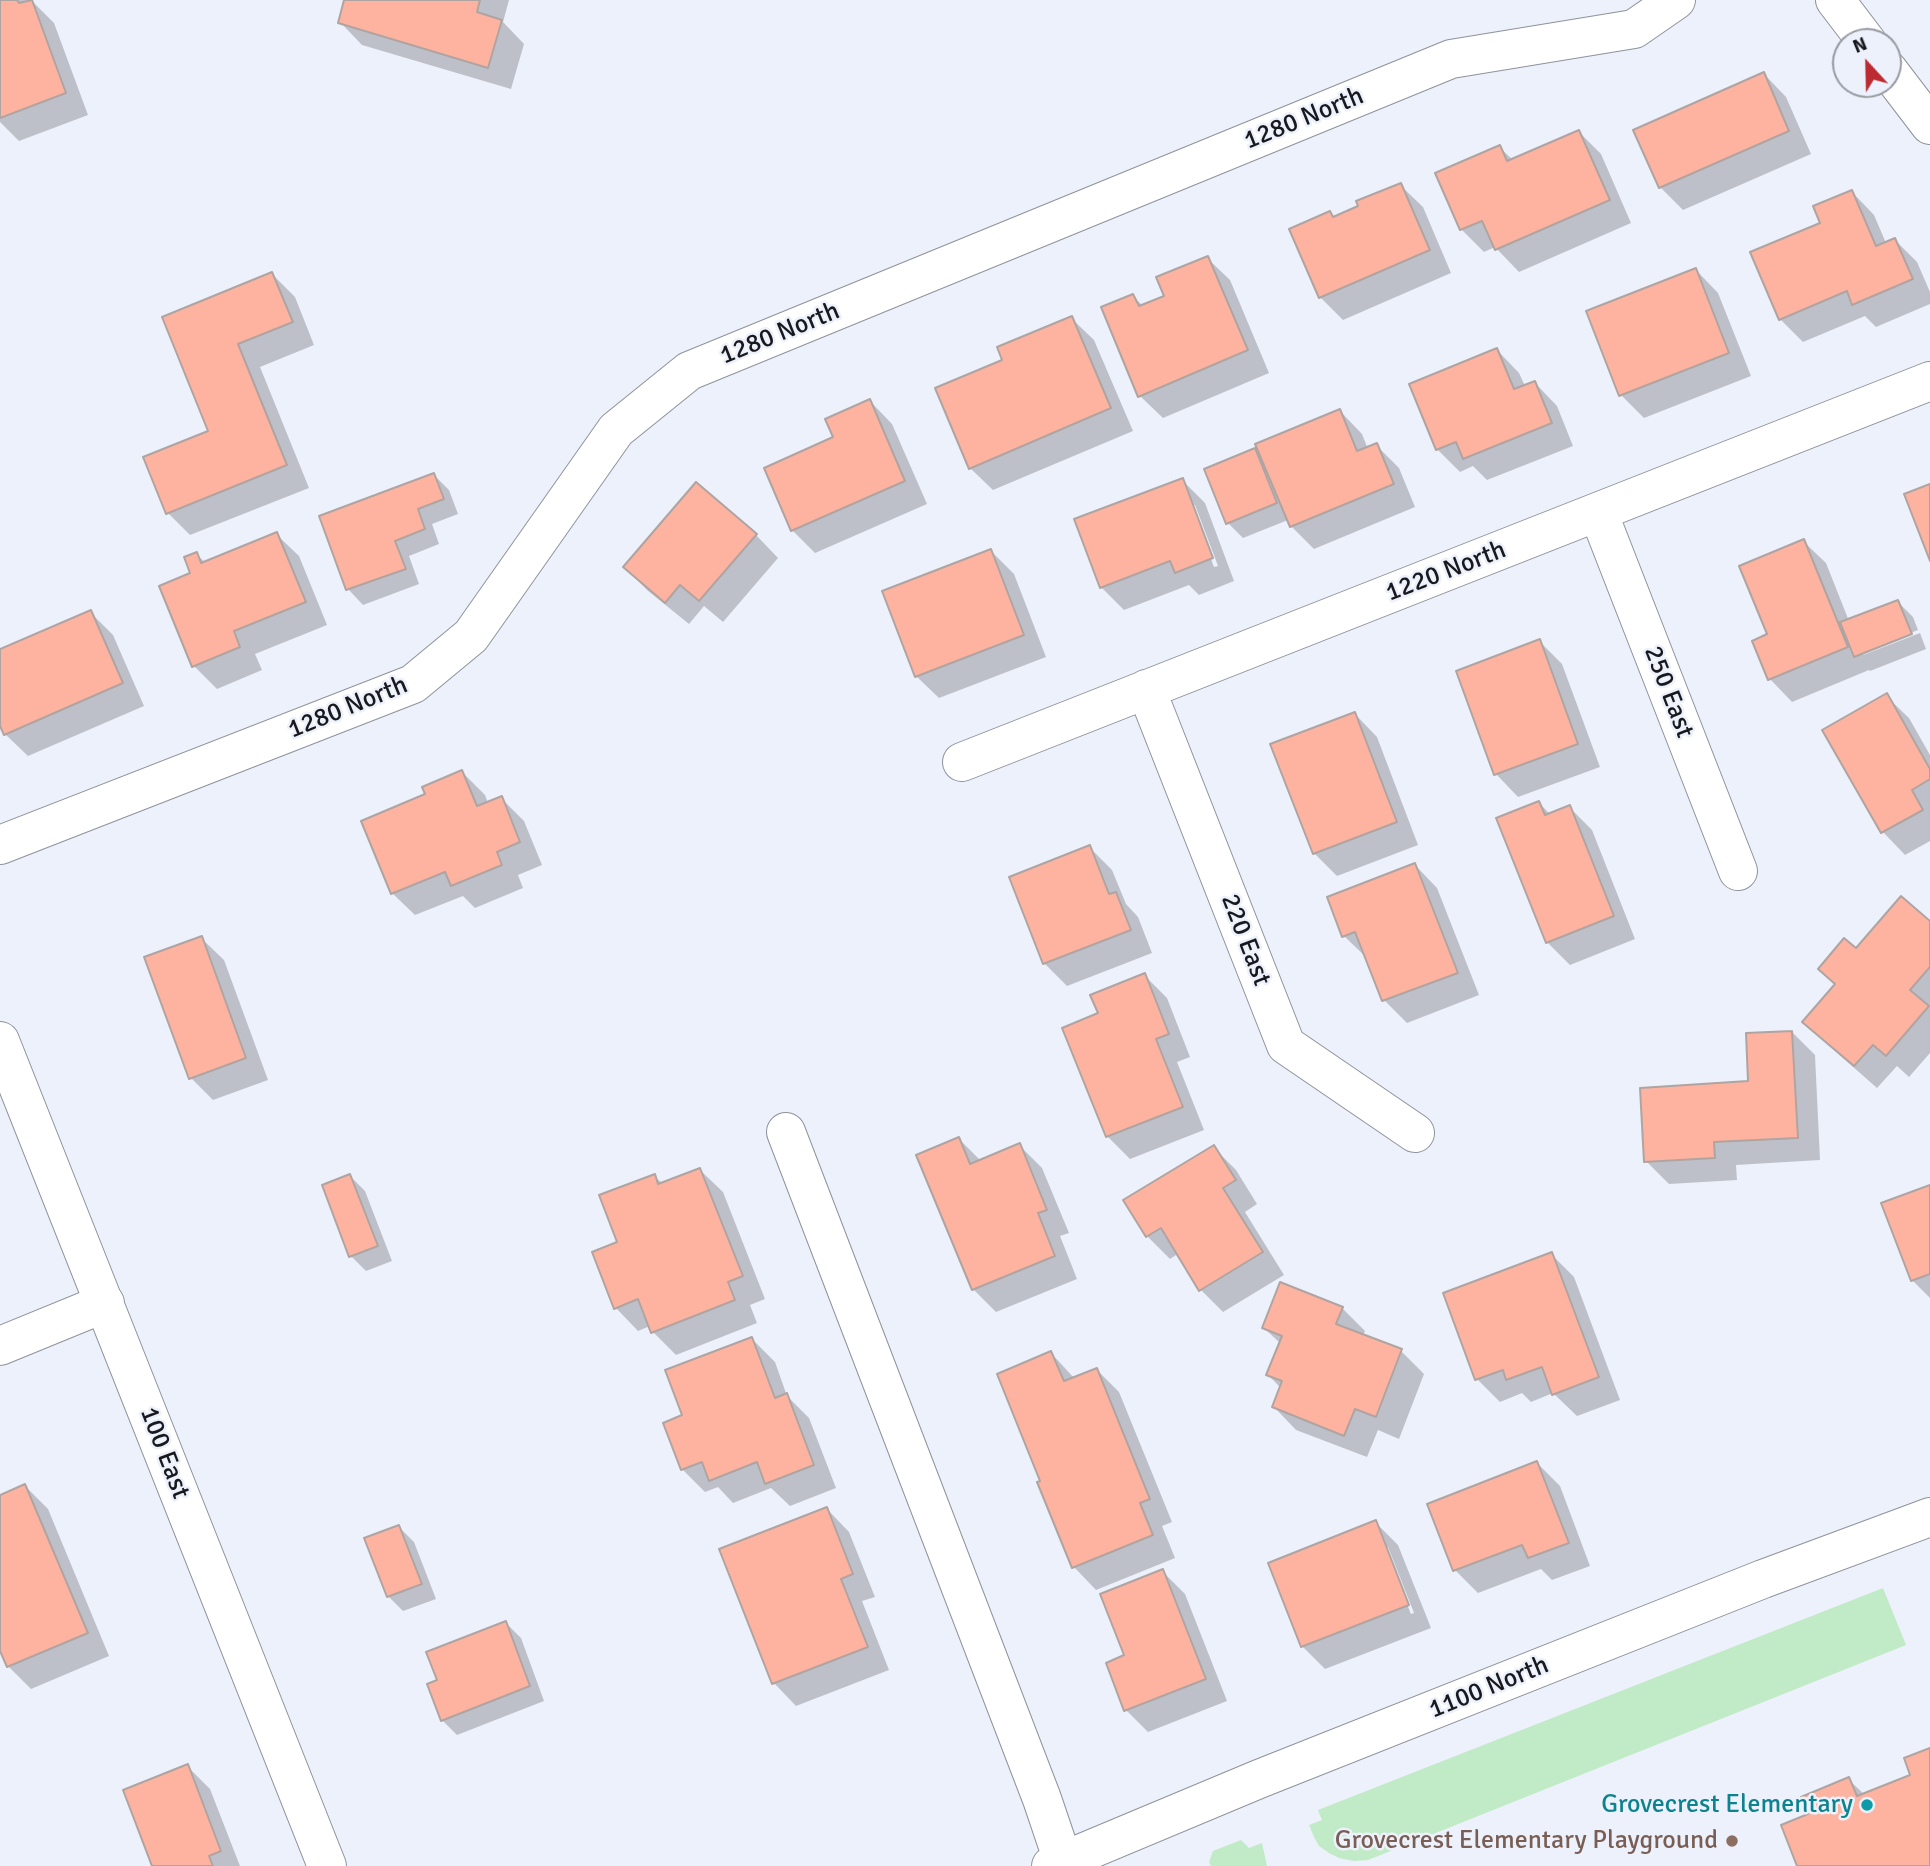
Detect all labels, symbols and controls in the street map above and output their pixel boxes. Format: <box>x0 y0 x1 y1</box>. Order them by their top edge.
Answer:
north arrow <box>1832 28 1902 98</box>
text: N <box>1849 32 1871 59</box>
street label: 1280 North <box>1240 81 1368 157</box>
street label: 1280 North <box>716 296 844 372</box>
street label: 1220 North <box>1381 535 1511 609</box>
street label: 250 East <box>1636 642 1700 742</box>
street label: 1280 North <box>284 670 412 746</box>
street label: 220 East <box>1213 890 1277 990</box>
street label: 100 East <box>132 1403 196 1503</box>
street label: 1100 North <box>1425 1650 1553 1726</box>
place label: Grovecrest Elementary <box>1601 1789 1853 1821</box>
marker: Grovecrest Elementary <box>1859 1797 1875 1813</box>
place label: Grovecrest Elementary Playground <box>1335 1825 1718 1857</box>
marker: Grovecrest Elementary Playground <box>1724 1833 1740 1849</box>

